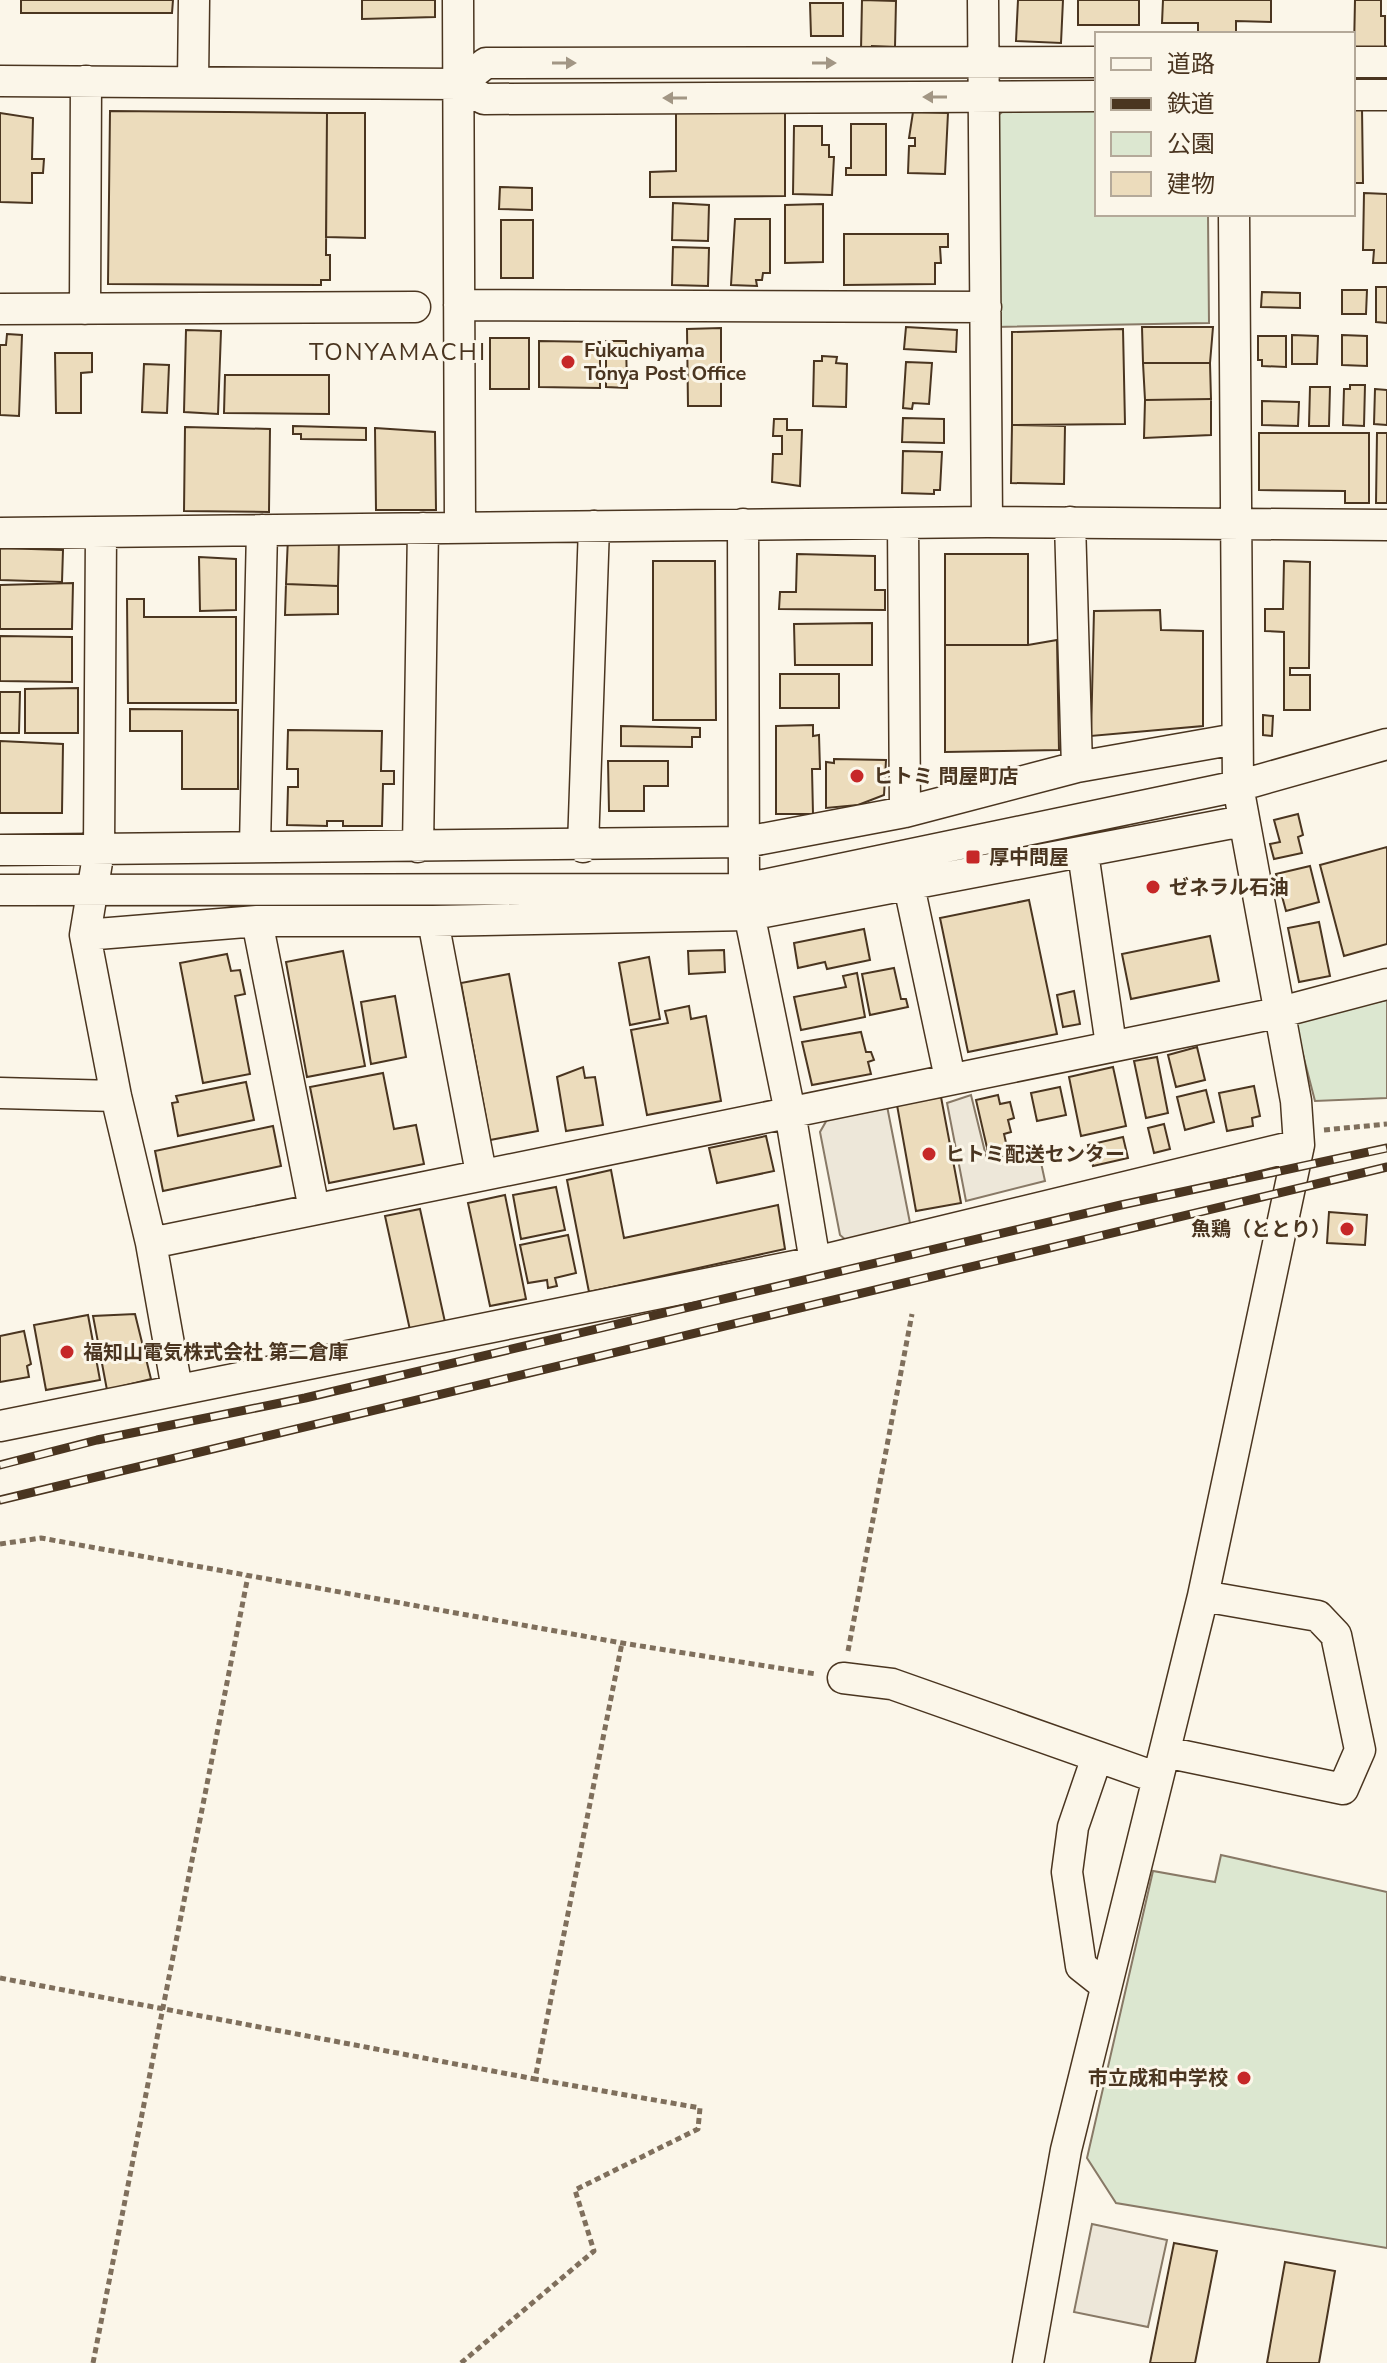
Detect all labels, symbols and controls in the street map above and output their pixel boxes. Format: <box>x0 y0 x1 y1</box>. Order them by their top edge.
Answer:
legend <box>1095 32 1355 216</box>
text: 道路 <box>1167 48 1215 80</box>
one-way arrow <box>552 57 577 69</box>
one-way arrow <box>812 57 837 69</box>
text: 鉄道 <box>1167 88 1215 120</box>
one-way arrow <box>922 91 947 103</box>
one-way arrow <box>662 92 687 104</box>
text: 公園 <box>1167 128 1215 160</box>
text: 建物 <box>1167 168 1215 200</box>
district label: TONYAMACHI <box>309 336 487 368</box>
place label: Fukuchiyama Tonya Post Office <box>584 337 746 387</box>
marker: Fukuchiyama Tonya Post Office <box>559 353 577 371</box>
place label: ヒトミ 問屋町店 <box>873 763 1018 790</box>
marker: ヒトミ 問屋町店 <box>848 767 866 785</box>
place label: 厚中問屋 <box>989 844 1069 871</box>
marker: 厚中問屋 <box>964 848 982 866</box>
place label: ゼネラル石油 <box>1169 874 1289 901</box>
marker: ゼネラル石油 <box>1144 878 1162 896</box>
place label: ヒトミ配送センター <box>945 1141 1125 1168</box>
marker: ヒトミ配送センター <box>920 1145 938 1163</box>
place label: 魚鶏（ととり） <box>1191 1216 1331 1243</box>
marker: 魚鶏（ととり） <box>1338 1220 1356 1238</box>
place label: 福知山電気株式会社 第二倉庫 <box>83 1339 348 1366</box>
marker: 福知山電気株式会社 第二倉庫 <box>58 1343 76 1361</box>
place label: 市立成和中学校 <box>1088 2065 1228 2092</box>
marker: 市立成和中学校 <box>1235 2069 1253 2087</box>

